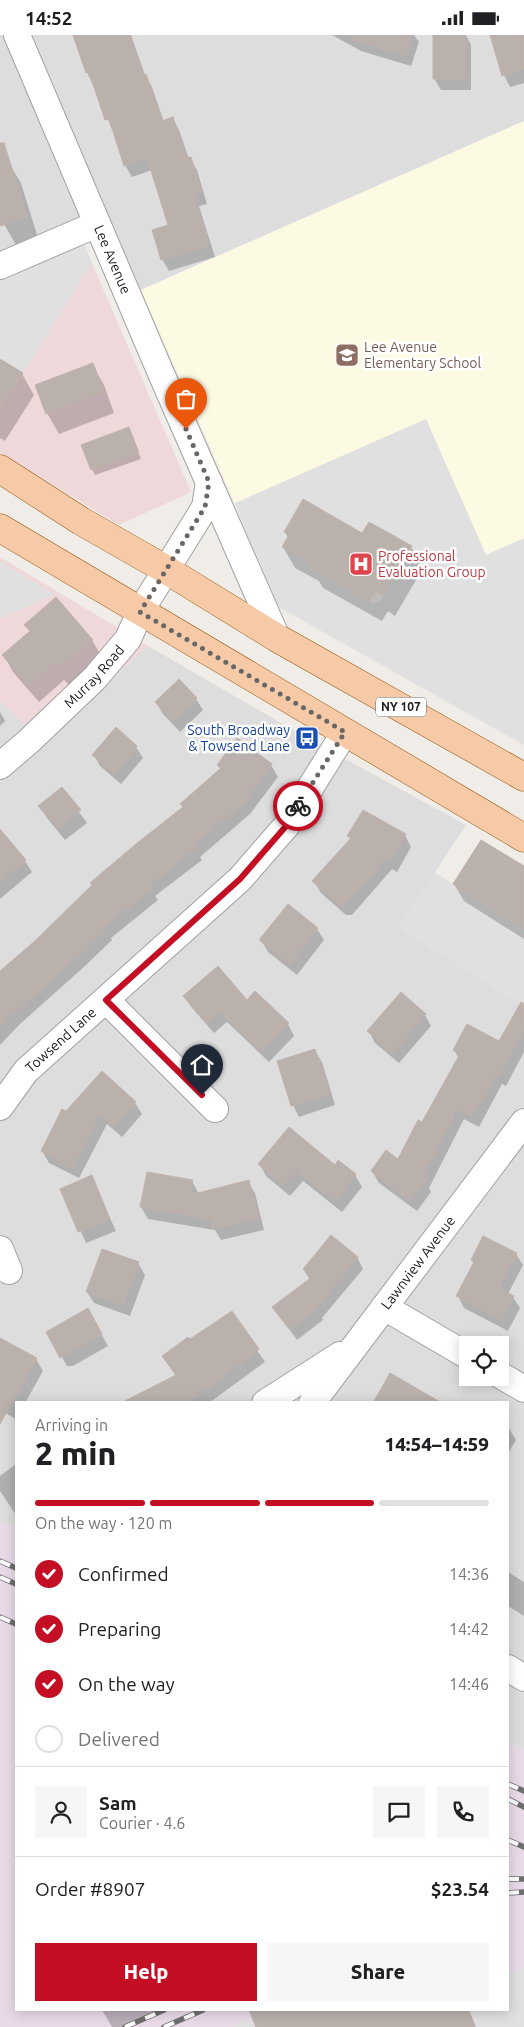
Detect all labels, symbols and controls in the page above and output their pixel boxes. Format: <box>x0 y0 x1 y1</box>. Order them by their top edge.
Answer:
text: 14:52 <box>25 7 73 29</box>
street label: Lee Avenue <box>91 223 134 296</box>
place label: Lee Avenue Elementary School <box>364 339 482 371</box>
school or university icon: Lee Avenue Elementary School <box>334 342 360 368</box>
pin <box>165 378 207 429</box>
icon: bag <box>172 385 200 413</box>
place label: Professional Evaluation Group <box>378 548 486 580</box>
hospital icon: Professional Evaluation Group <box>348 551 374 577</box>
street label: Murray Road <box>61 642 127 711</box>
road number: NY 107 <box>376 697 426 717</box>
place label: South Broadway & Towsend Lane <box>187 722 290 754</box>
bus stop icon: South Broadway & Towsend Lane <box>294 725 320 751</box>
courier <box>273 781 323 831</box>
icon: bike <box>284 792 312 820</box>
street label: Towsend Lane <box>22 1004 99 1076</box>
pin <box>181 1044 223 1095</box>
icon: home <box>188 1051 216 1079</box>
street label: Lawnview Avenue <box>378 1213 458 1312</box>
map controls <box>459 1336 509 1386</box>
button: locate <box>459 1336 509 1386</box>
text: Arriving in <box>35 1416 108 1434</box>
text: 14:54–14:59 <box>384 1433 489 1455</box>
text: 2 min <box>35 1435 116 1471</box>
text: On the way · 120 m <box>35 1514 172 1532</box>
icon: check <box>35 1560 63 1588</box>
text: Confirmed <box>78 1563 169 1585</box>
text: 14:36 <box>449 1565 489 1583</box>
icon: check <box>35 1615 63 1643</box>
text: Preparing <box>78 1618 162 1640</box>
text: 14:42 <box>449 1620 489 1638</box>
icon: check <box>35 1670 63 1698</box>
text: On the way <box>78 1673 175 1695</box>
text: 14:46 <box>449 1675 489 1693</box>
text: Delivered <box>78 1728 160 1750</box>
button: person <box>35 1786 87 1838</box>
button: chat <box>373 1786 425 1838</box>
button: phone <box>437 1786 489 1838</box>
text: Sam <box>99 1792 137 1814</box>
text: Courier · 4.6 <box>99 1814 185 1832</box>
text: Order #8907 <box>35 1878 145 1900</box>
text: $23.54 <box>431 1878 489 1900</box>
button: Help <box>35 1943 257 2001</box>
button: Share <box>267 1943 489 2001</box>

